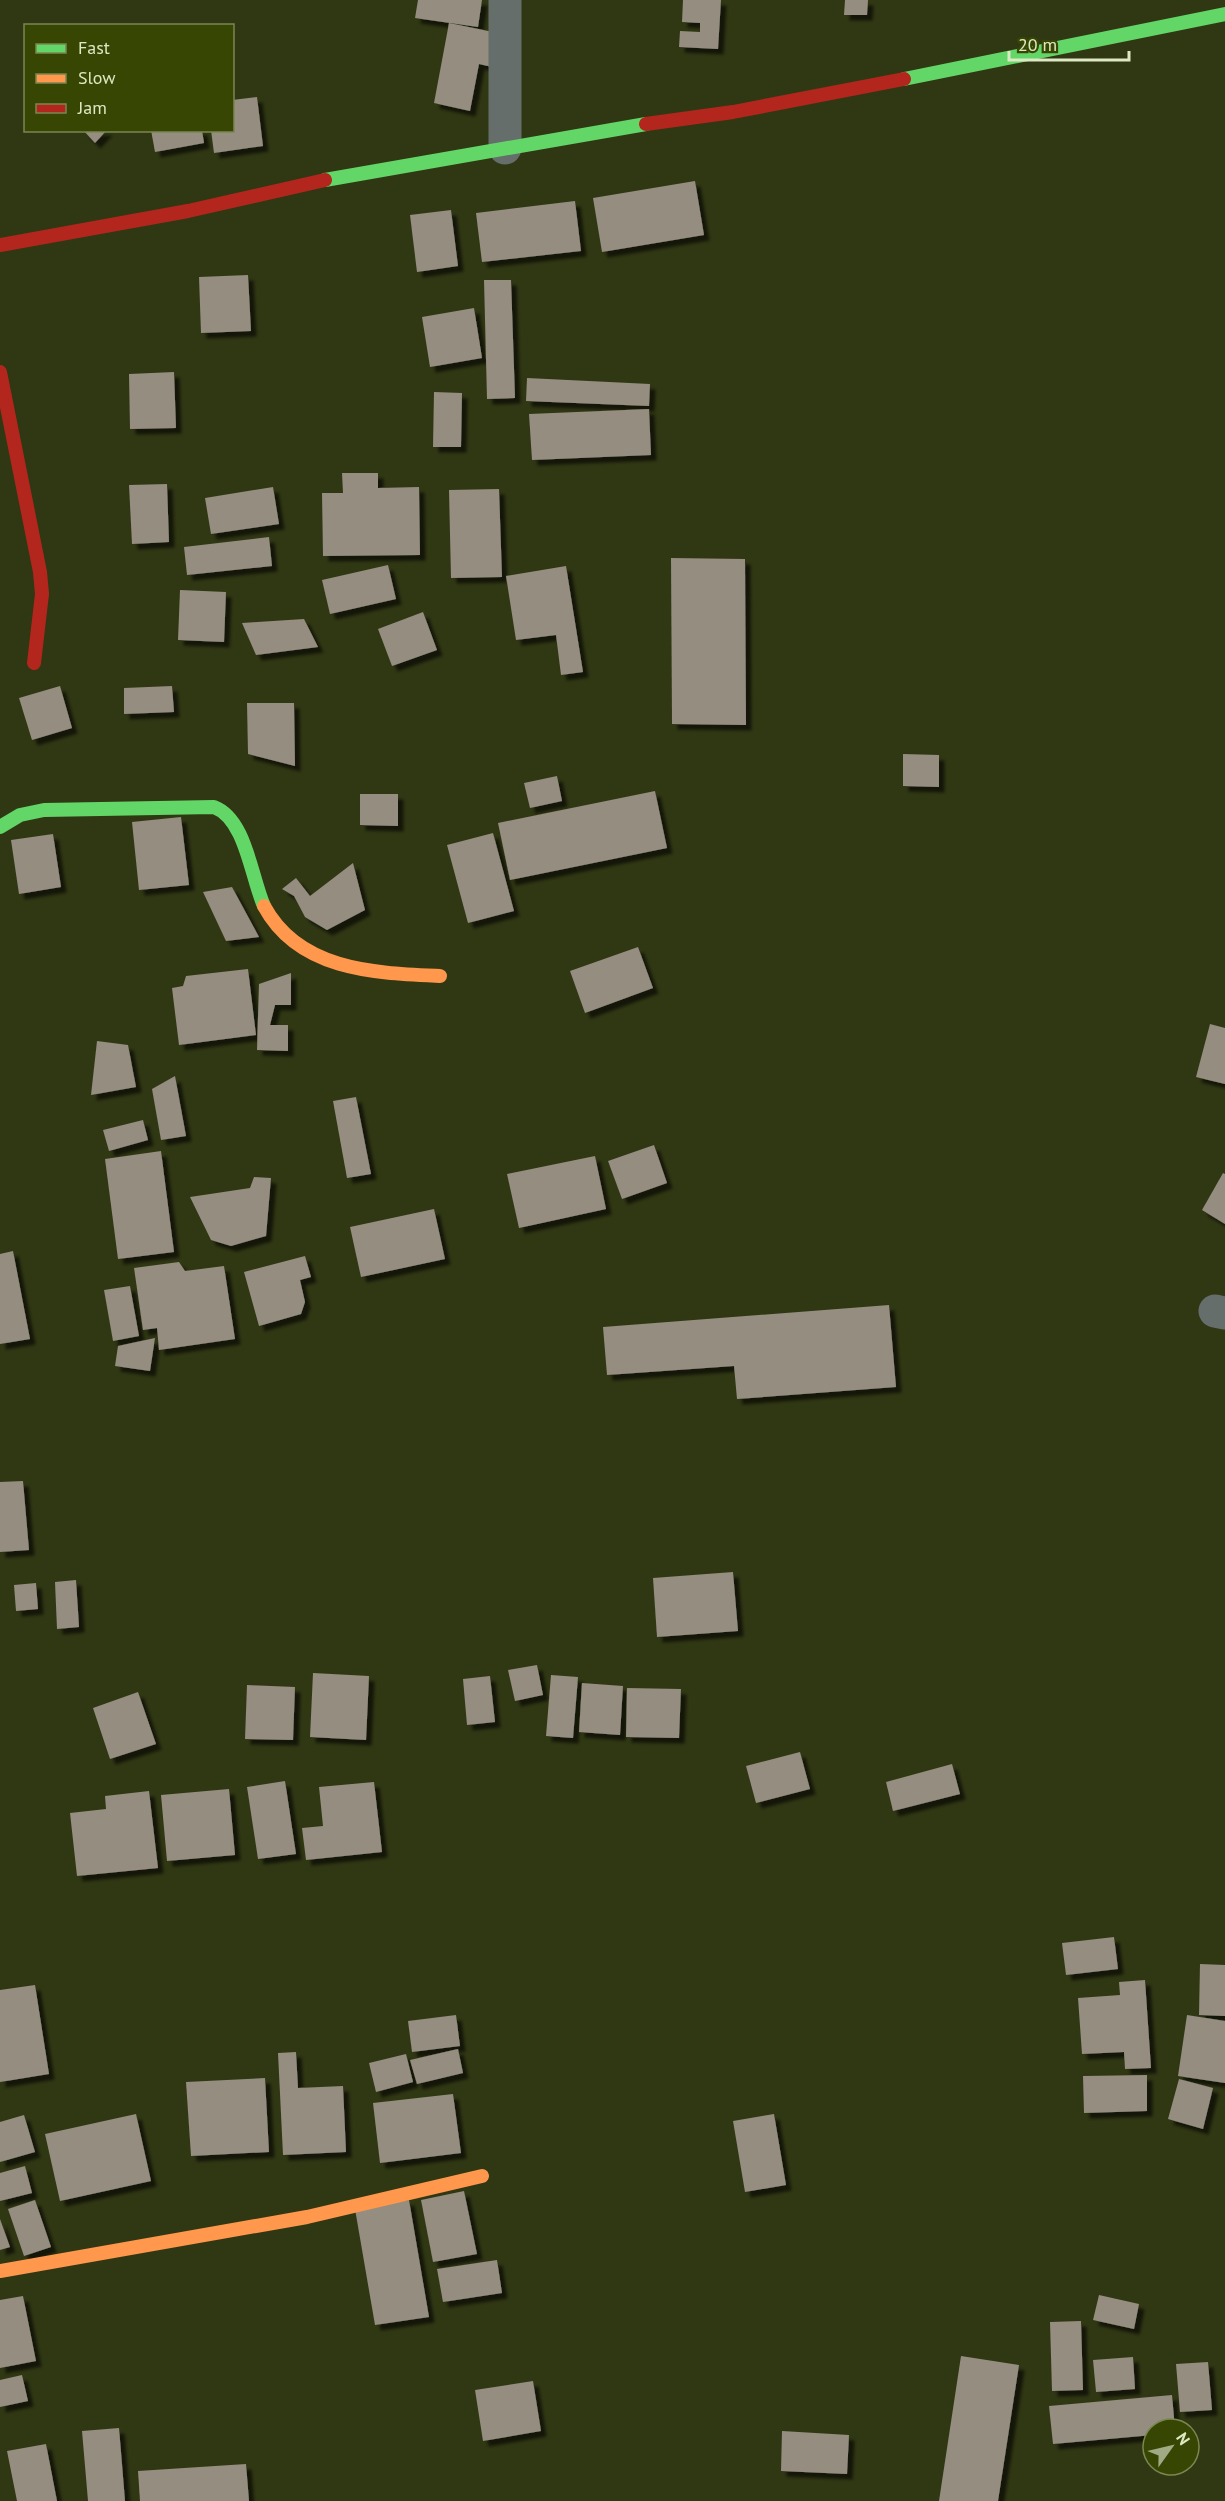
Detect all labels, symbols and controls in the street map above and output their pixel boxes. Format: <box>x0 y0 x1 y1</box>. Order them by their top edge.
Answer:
legend <box>24 24 234 132</box>
scale bar <box>1009 24 1129 62</box>
text: 20 m <box>1018 33 1057 56</box>
text: Fast <box>78 36 110 59</box>
text: Slow <box>78 66 116 89</box>
text: Jam <box>77 96 107 119</box>
north arrow <box>1141 2417 1201 2477</box>
text: N <box>1172 2429 1195 2449</box>

